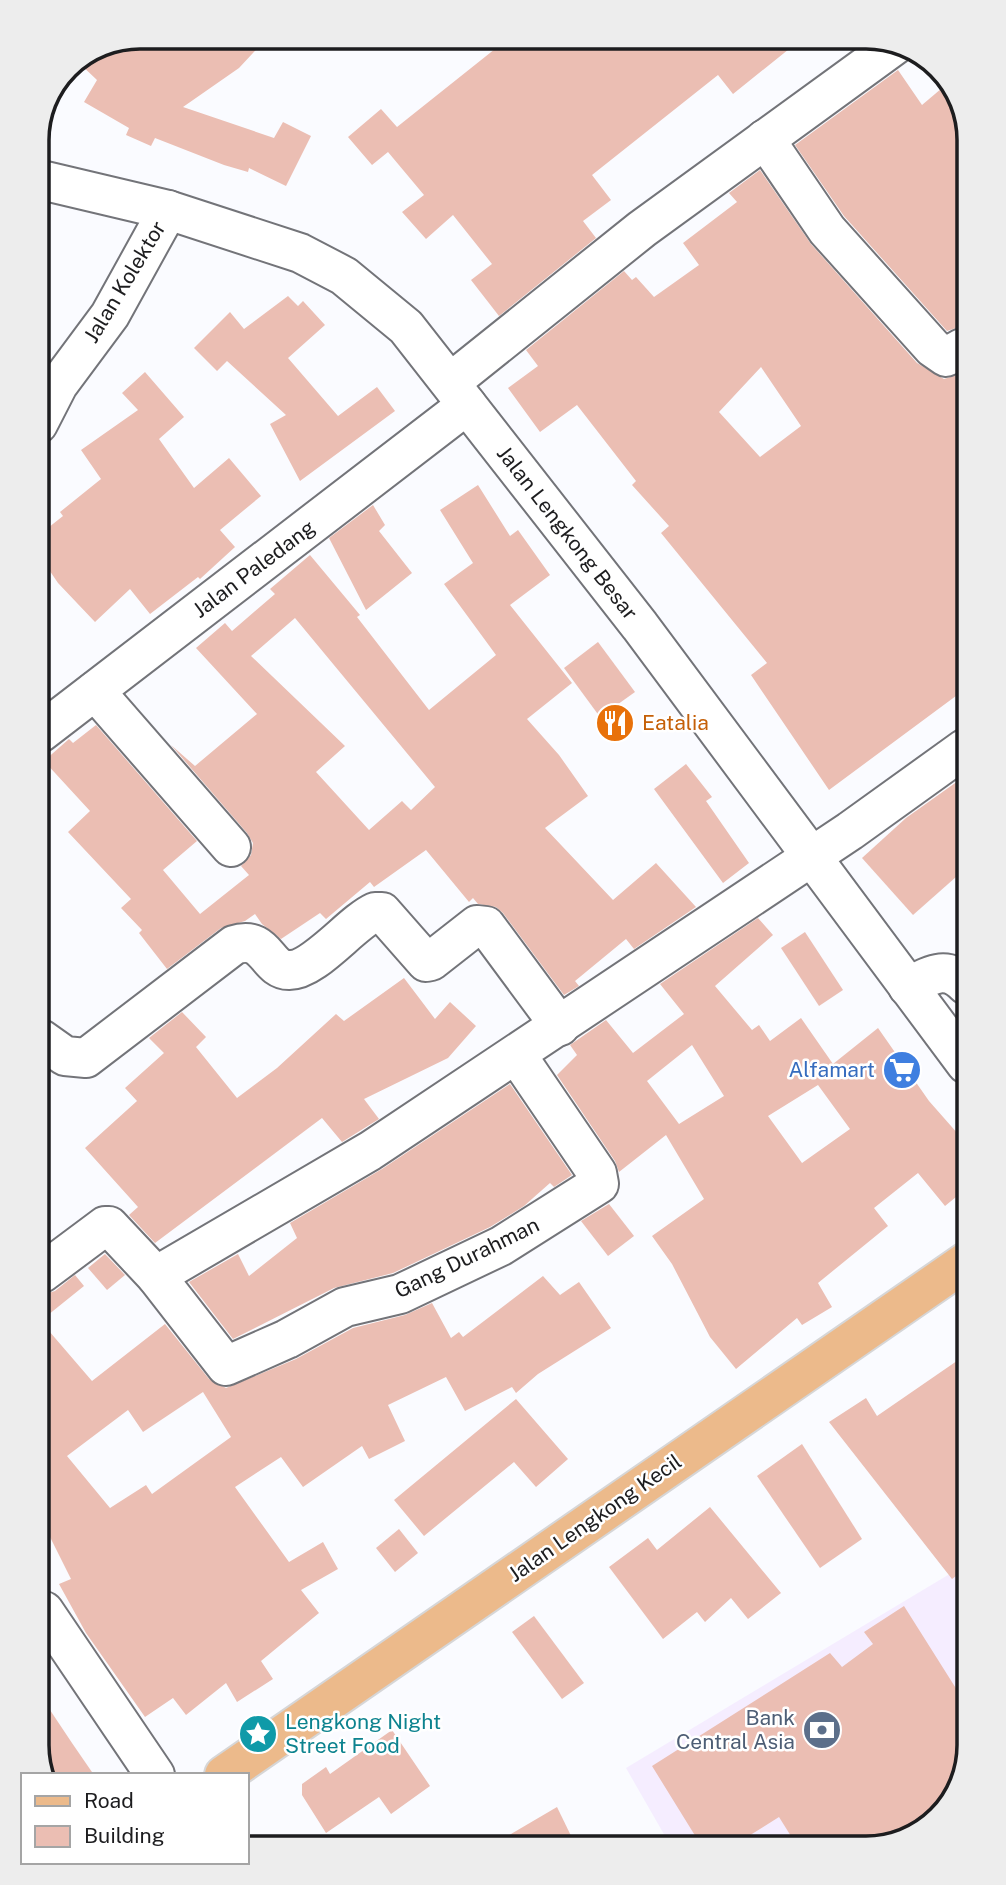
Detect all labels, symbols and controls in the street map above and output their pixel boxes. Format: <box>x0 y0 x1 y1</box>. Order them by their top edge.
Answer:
street label: Jalan Kolektor <box>78 216 171 347</box>
street label: Jalan Lengkong Besar <box>492 441 643 625</box>
street label: Jalan Paledang <box>188 514 320 623</box>
restaurant icon: Eatalia <box>594 702 636 744</box>
place label: Eatalia <box>642 710 709 735</box>
supermarket icon: Alfamart <box>881 1049 923 1091</box>
place label: Alfamart <box>788 1057 875 1082</box>
street label: Gang Durahman <box>390 1212 543 1303</box>
street label: Jalan Lengkong Kecil <box>503 1448 686 1587</box>
place label: Bank Central Asia <box>676 1705 795 1754</box>
place label: Lengkong Night Street Food <box>285 1709 441 1758</box>
bank icon: Bank Central Asia <box>801 1709 843 1751</box>
place icon: Lengkong Night Street Food <box>237 1713 279 1755</box>
legend <box>21 1773 248 1864</box>
text: Road <box>84 1788 134 1813</box>
text: Building <box>84 1823 165 1848</box>

